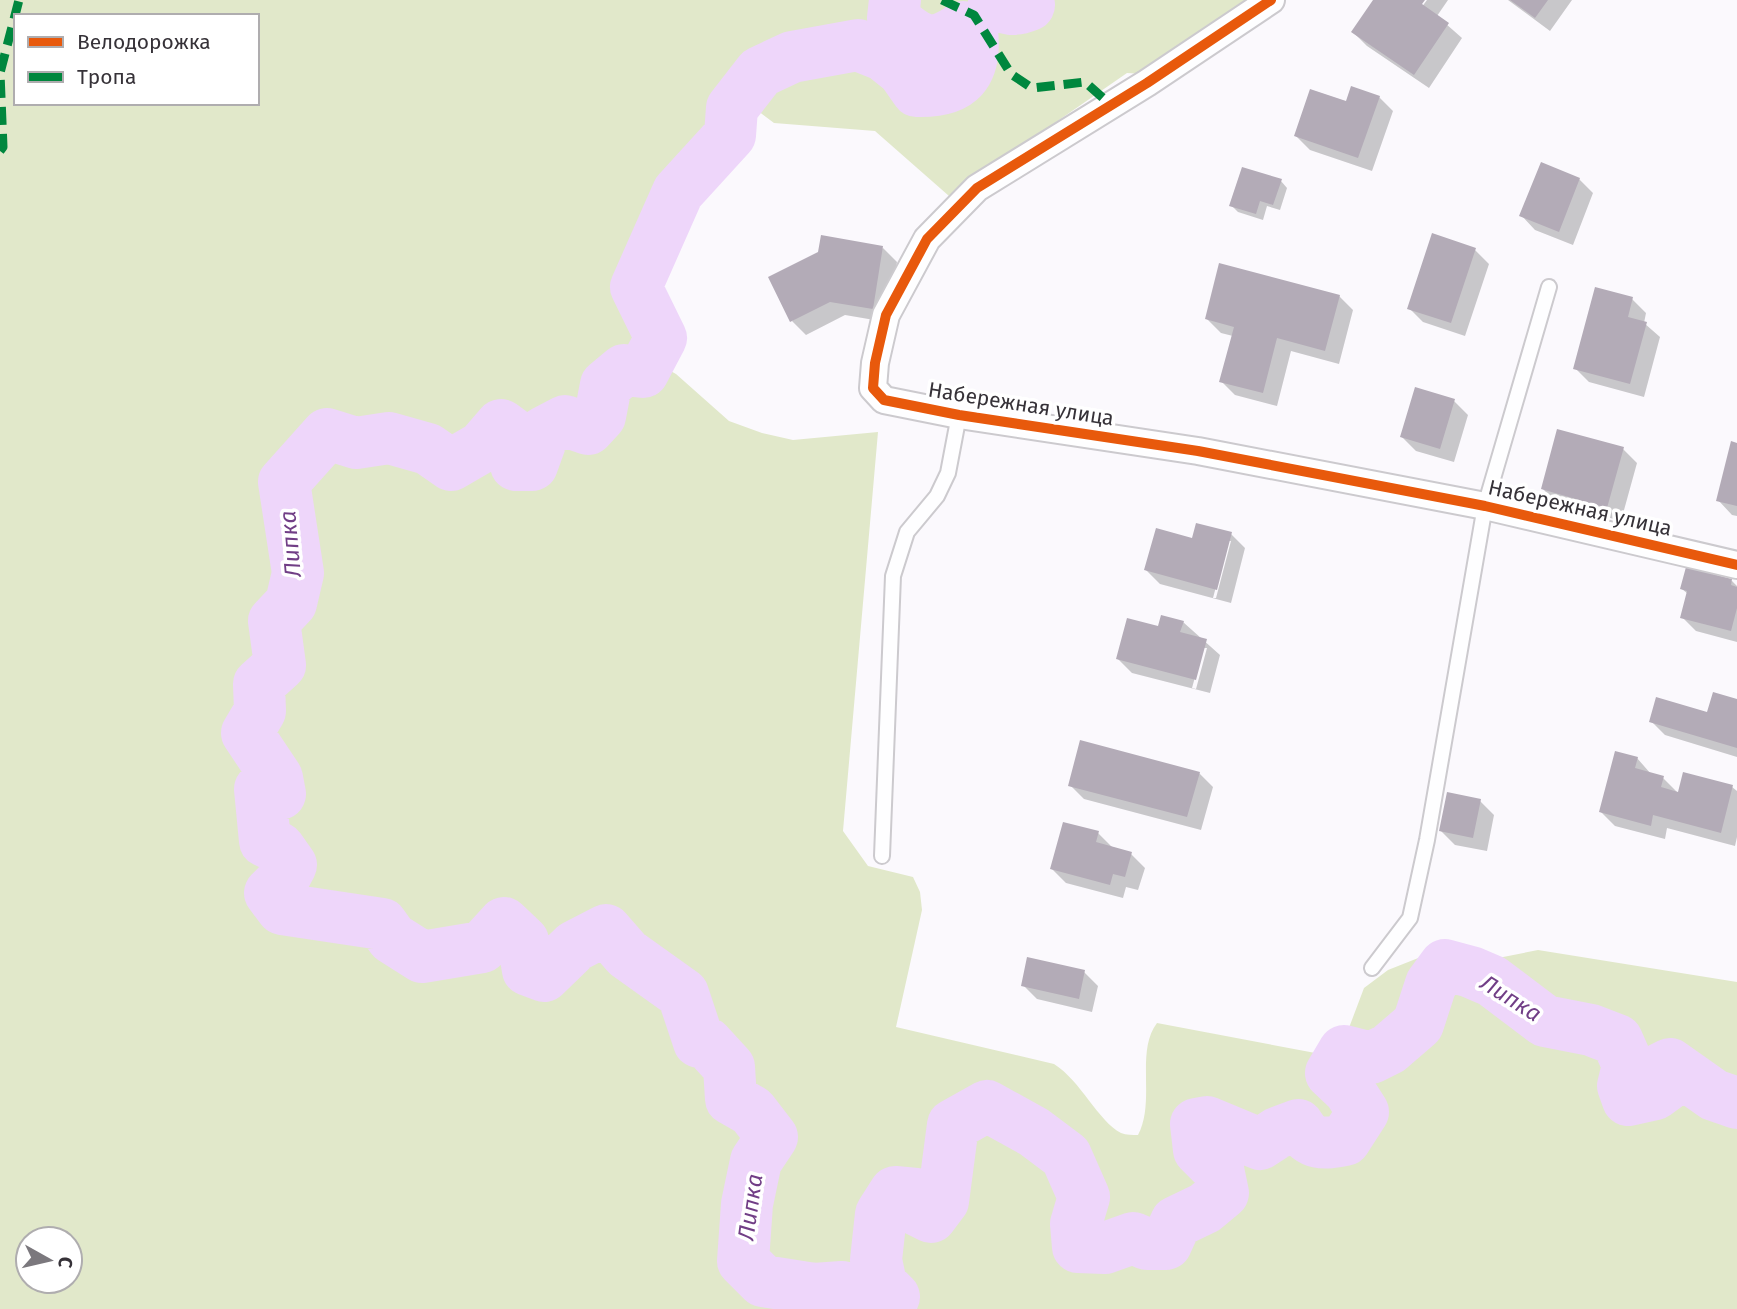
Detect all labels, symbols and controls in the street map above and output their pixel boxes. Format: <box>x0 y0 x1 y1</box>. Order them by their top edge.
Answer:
legend <box>14 14 259 105</box>
text: Велодорожка <box>77 29 211 55</box>
text: Тропа <box>77 64 136 90</box>
street label: Набережная улица <box>926 376 1116 432</box>
street label: Набережная улица <box>1486 474 1674 542</box>
water label: Липка <box>273 510 307 579</box>
water label: Липка <box>1474 968 1547 1028</box>
water label: Липка <box>731 1172 769 1243</box>
north arrow <box>14 1225 84 1295</box>
text: С <box>53 1255 77 1269</box>

